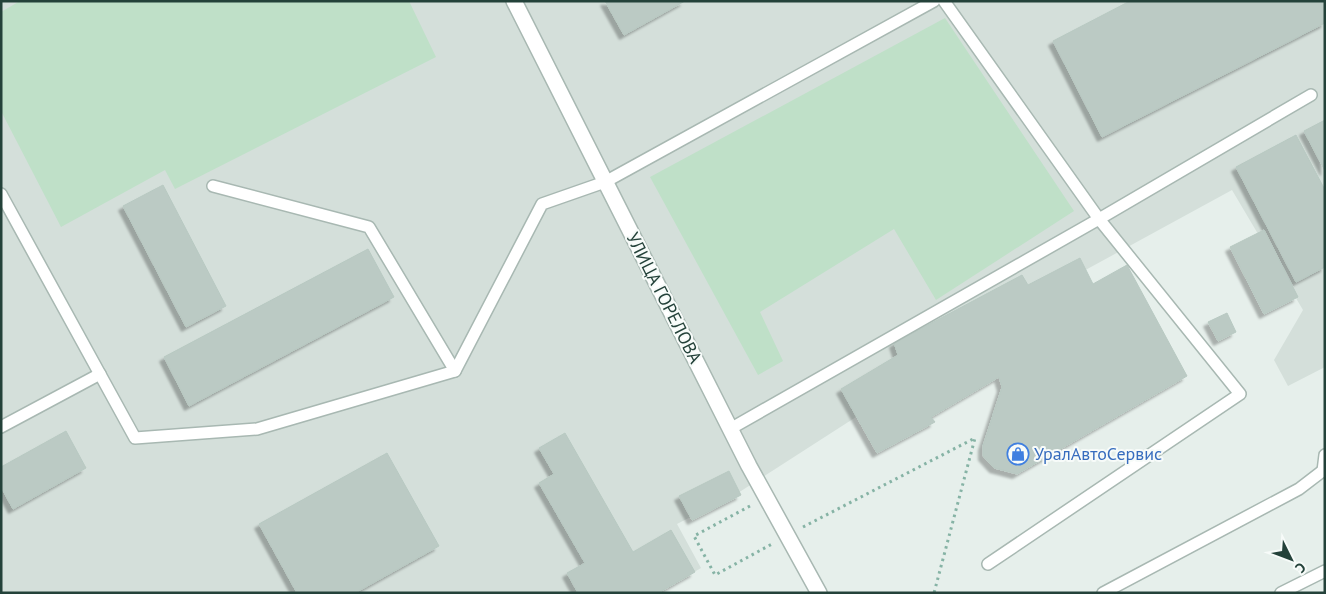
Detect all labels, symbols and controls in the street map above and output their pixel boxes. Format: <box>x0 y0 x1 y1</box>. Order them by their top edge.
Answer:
street label: УЛИЦА ГОРЕЛОВА <box>622 228 708 368</box>
shop icon: УралАвтоСервис <box>1006 442 1030 466</box>
place label: УралАвтоСервис <box>1034 442 1162 465</box>
north arrow <box>1266 534 1316 584</box>
text: С <box>1291 559 1310 577</box>

